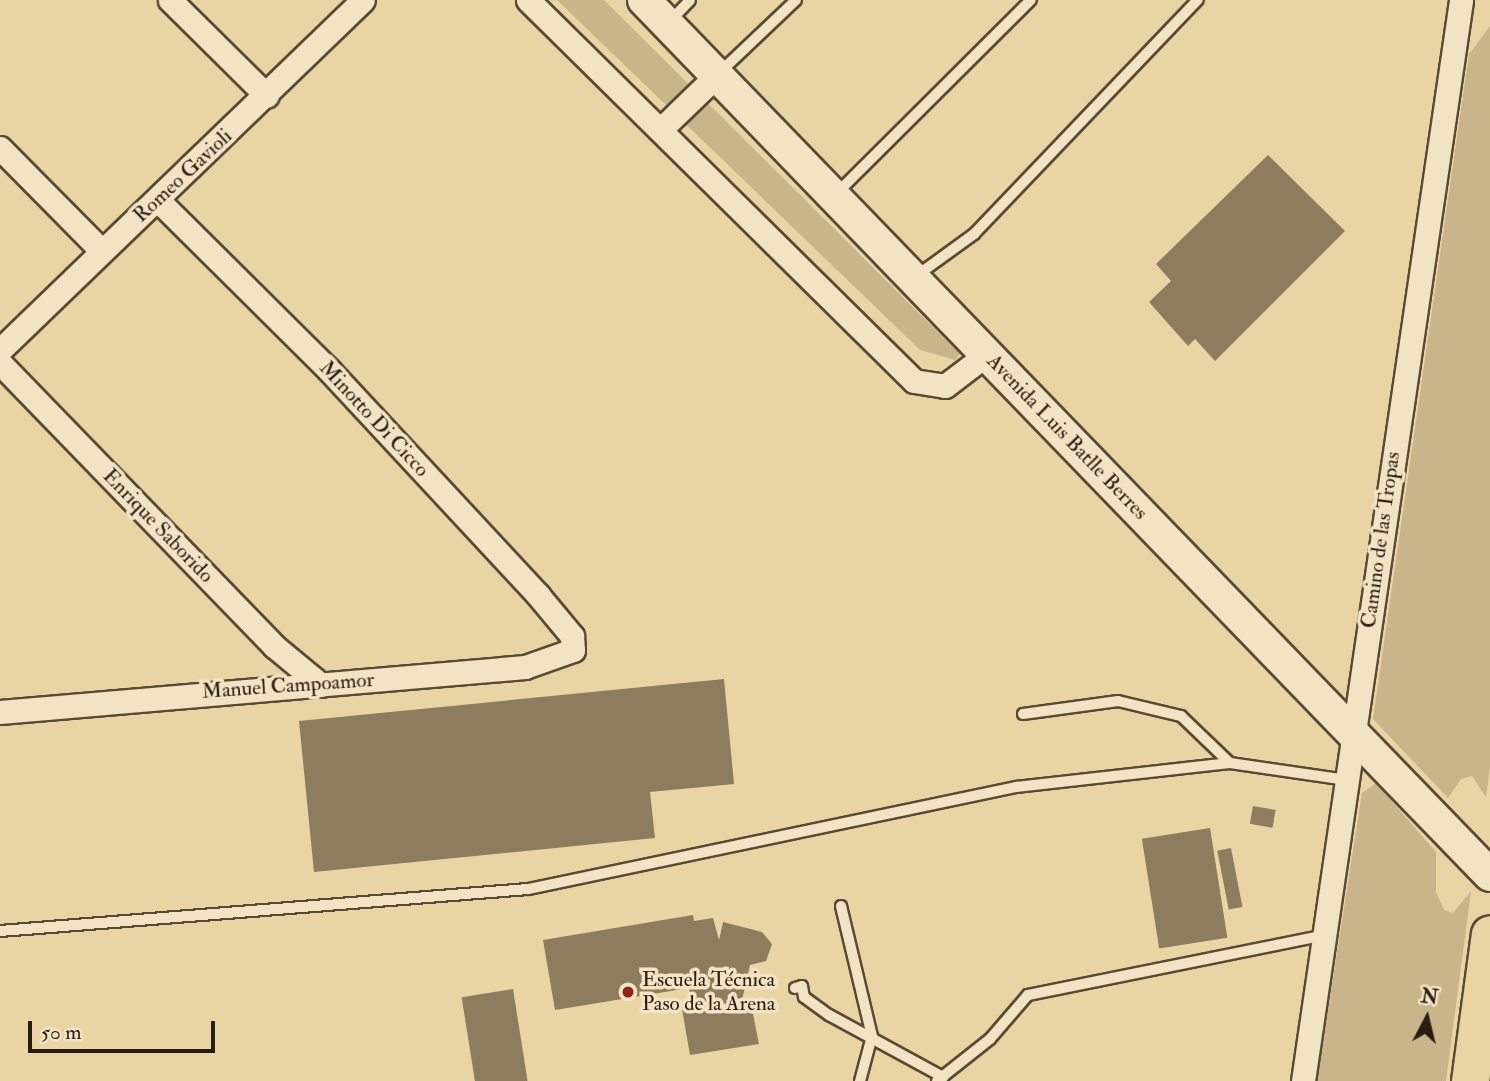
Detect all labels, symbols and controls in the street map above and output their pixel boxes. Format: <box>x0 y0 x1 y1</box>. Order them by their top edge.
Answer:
street label: Romeo Gavioli <box>128 124 238 228</box>
street label: Avenida Luis Batlle Berres <box>981 349 1153 525</box>
street label: Minotto Di Cicco <box>314 356 434 482</box>
street label: Camino de las Tropas <box>1356 450 1406 630</box>
street label: Enrique Saborido <box>97 464 219 588</box>
street label: Manuel Campoamor <box>201 667 375 705</box>
place label: Escuela Técnica Paso de la Arena <box>642 967 775 1017</box>
north arrow <box>1392 983 1462 1053</box>
marker: Escuela Técnica Paso de la Arena <box>620 984 636 1000</box>
text: N <box>1420 984 1439 1010</box>
scale bar <box>32 1007 219 1052</box>
text: 50 m <box>41 1019 82 1046</box>

